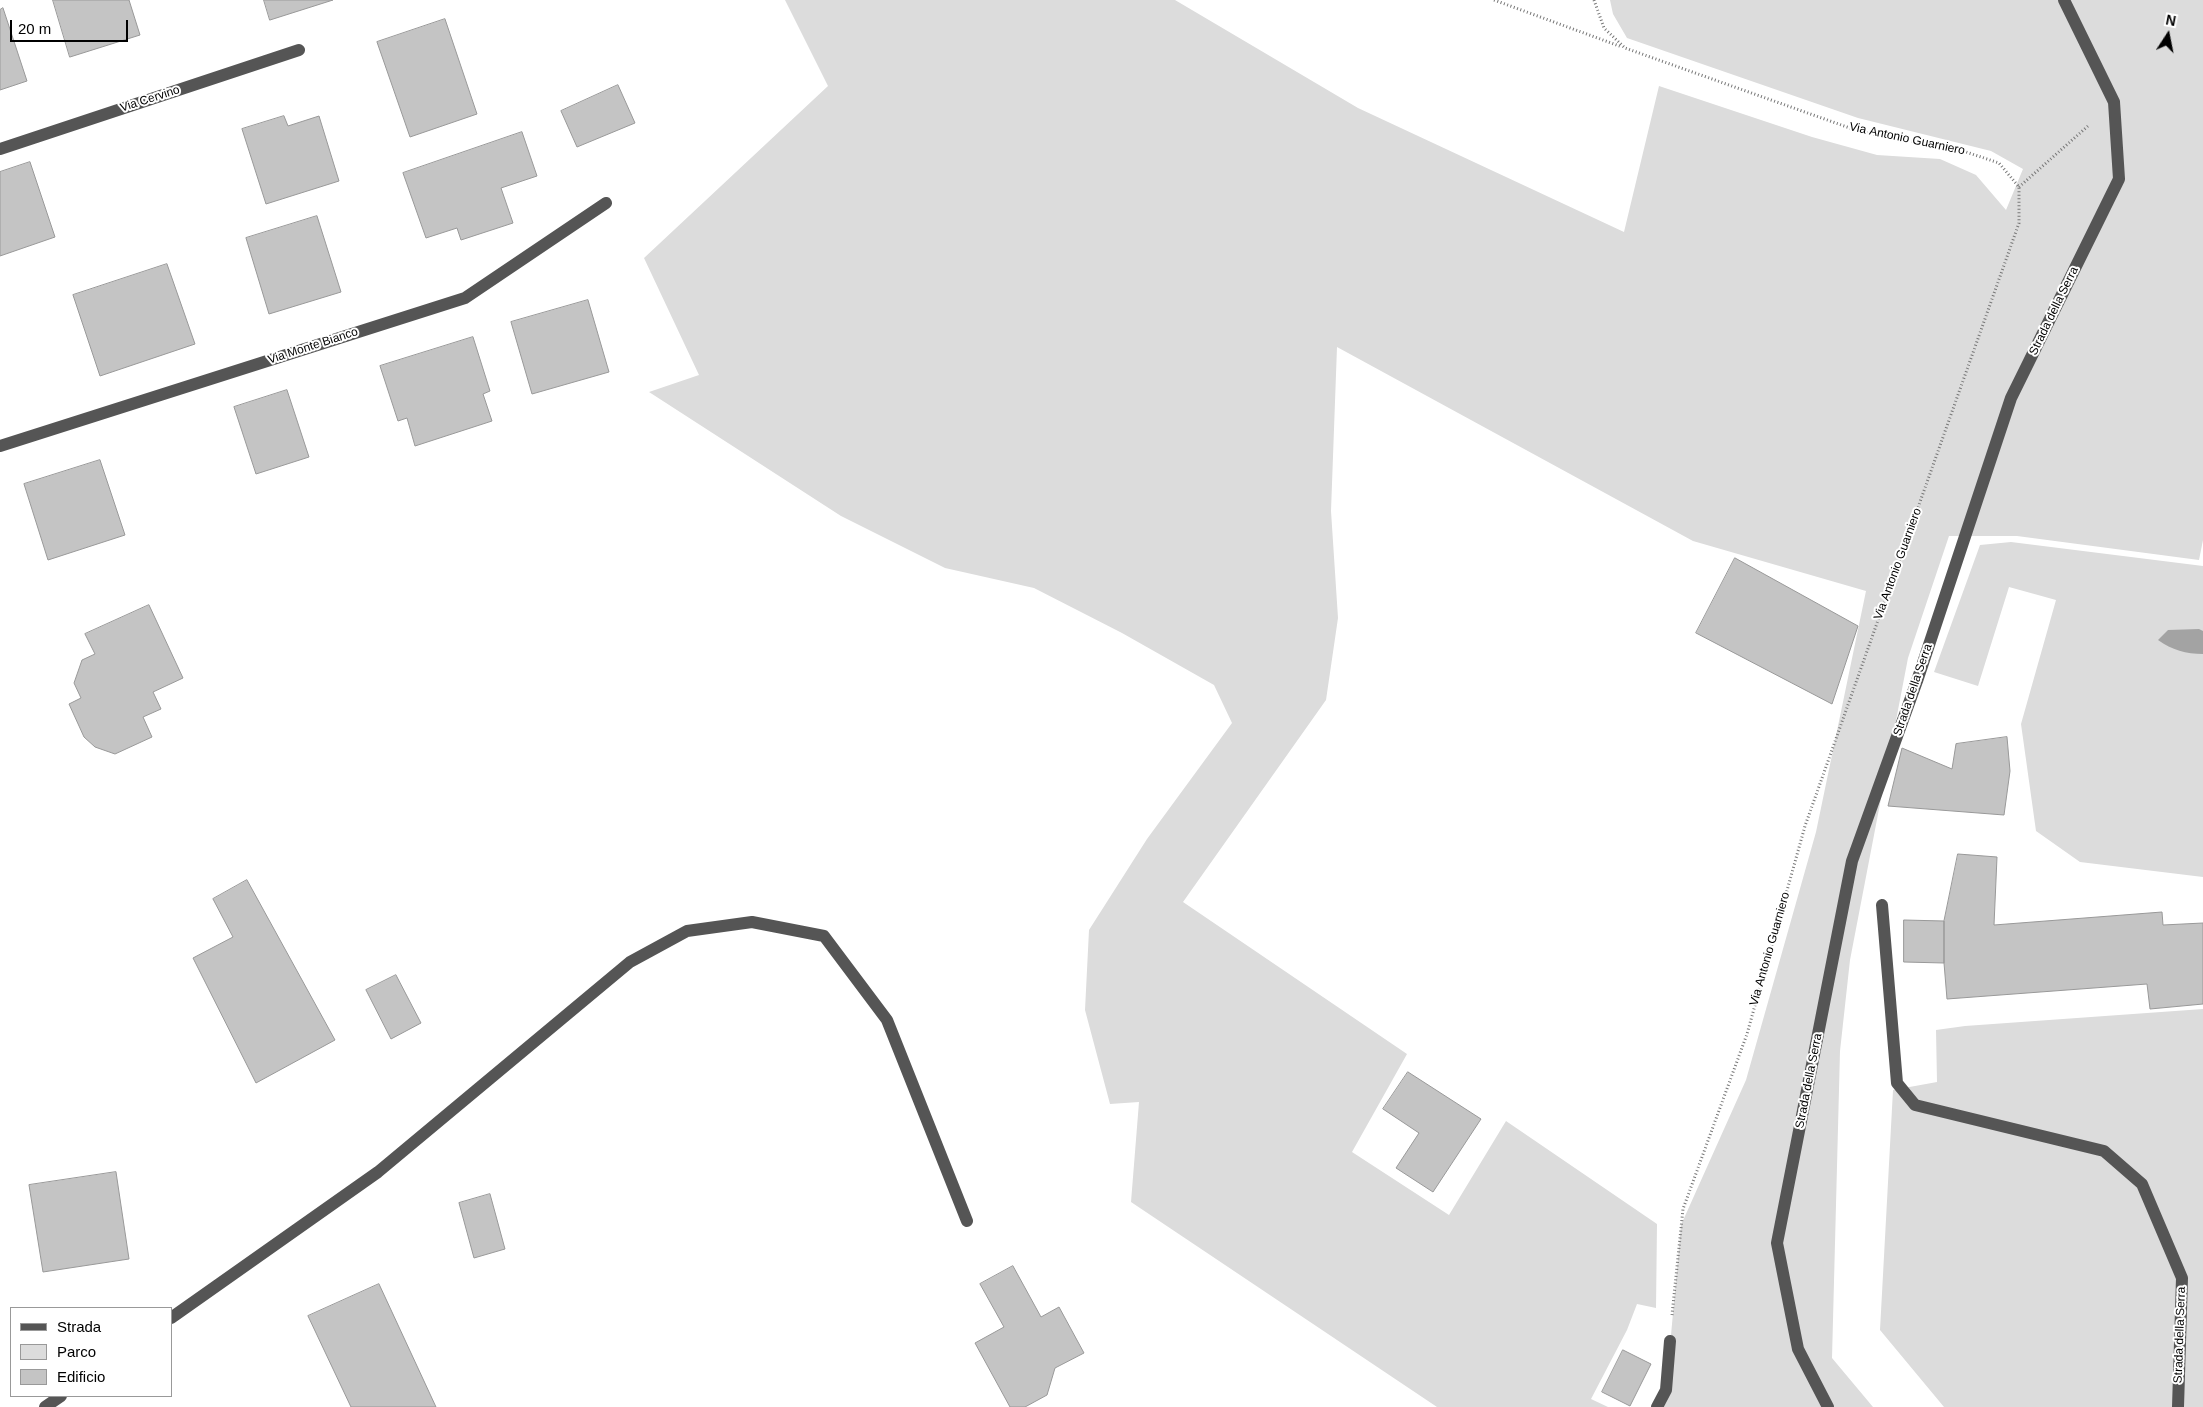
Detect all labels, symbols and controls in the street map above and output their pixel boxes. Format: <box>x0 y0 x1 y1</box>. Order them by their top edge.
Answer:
scale bar <box>12 10 130 42</box>
north arrow <box>2143 10 2193 60</box>
text: N <box>2164 11 2177 29</box>
text: 20 m <box>18 20 51 37</box>
street label: Via Cervino <box>118 83 182 115</box>
street label: Via Antonio Guarniero <box>1848 120 1966 158</box>
street label: Strada della Serra <box>2026 264 2082 358</box>
street label: Via Monte Bianco <box>266 325 360 367</box>
street label: Via Antonio Guarniero <box>1871 506 1925 622</box>
street label: Strada della Serra <box>1890 642 1936 738</box>
street label: Via Antonio Guarniero <box>1747 890 1793 1008</box>
street label: Strada della Serra <box>1793 1032 1825 1130</box>
street label: Strada della Serra <box>2171 1286 2189 1384</box>
legend <box>10 1307 172 1397</box>
text: Strada <box>57 1318 101 1335</box>
text: Parco <box>57 1343 96 1360</box>
text: Edificio <box>57 1368 105 1385</box>

